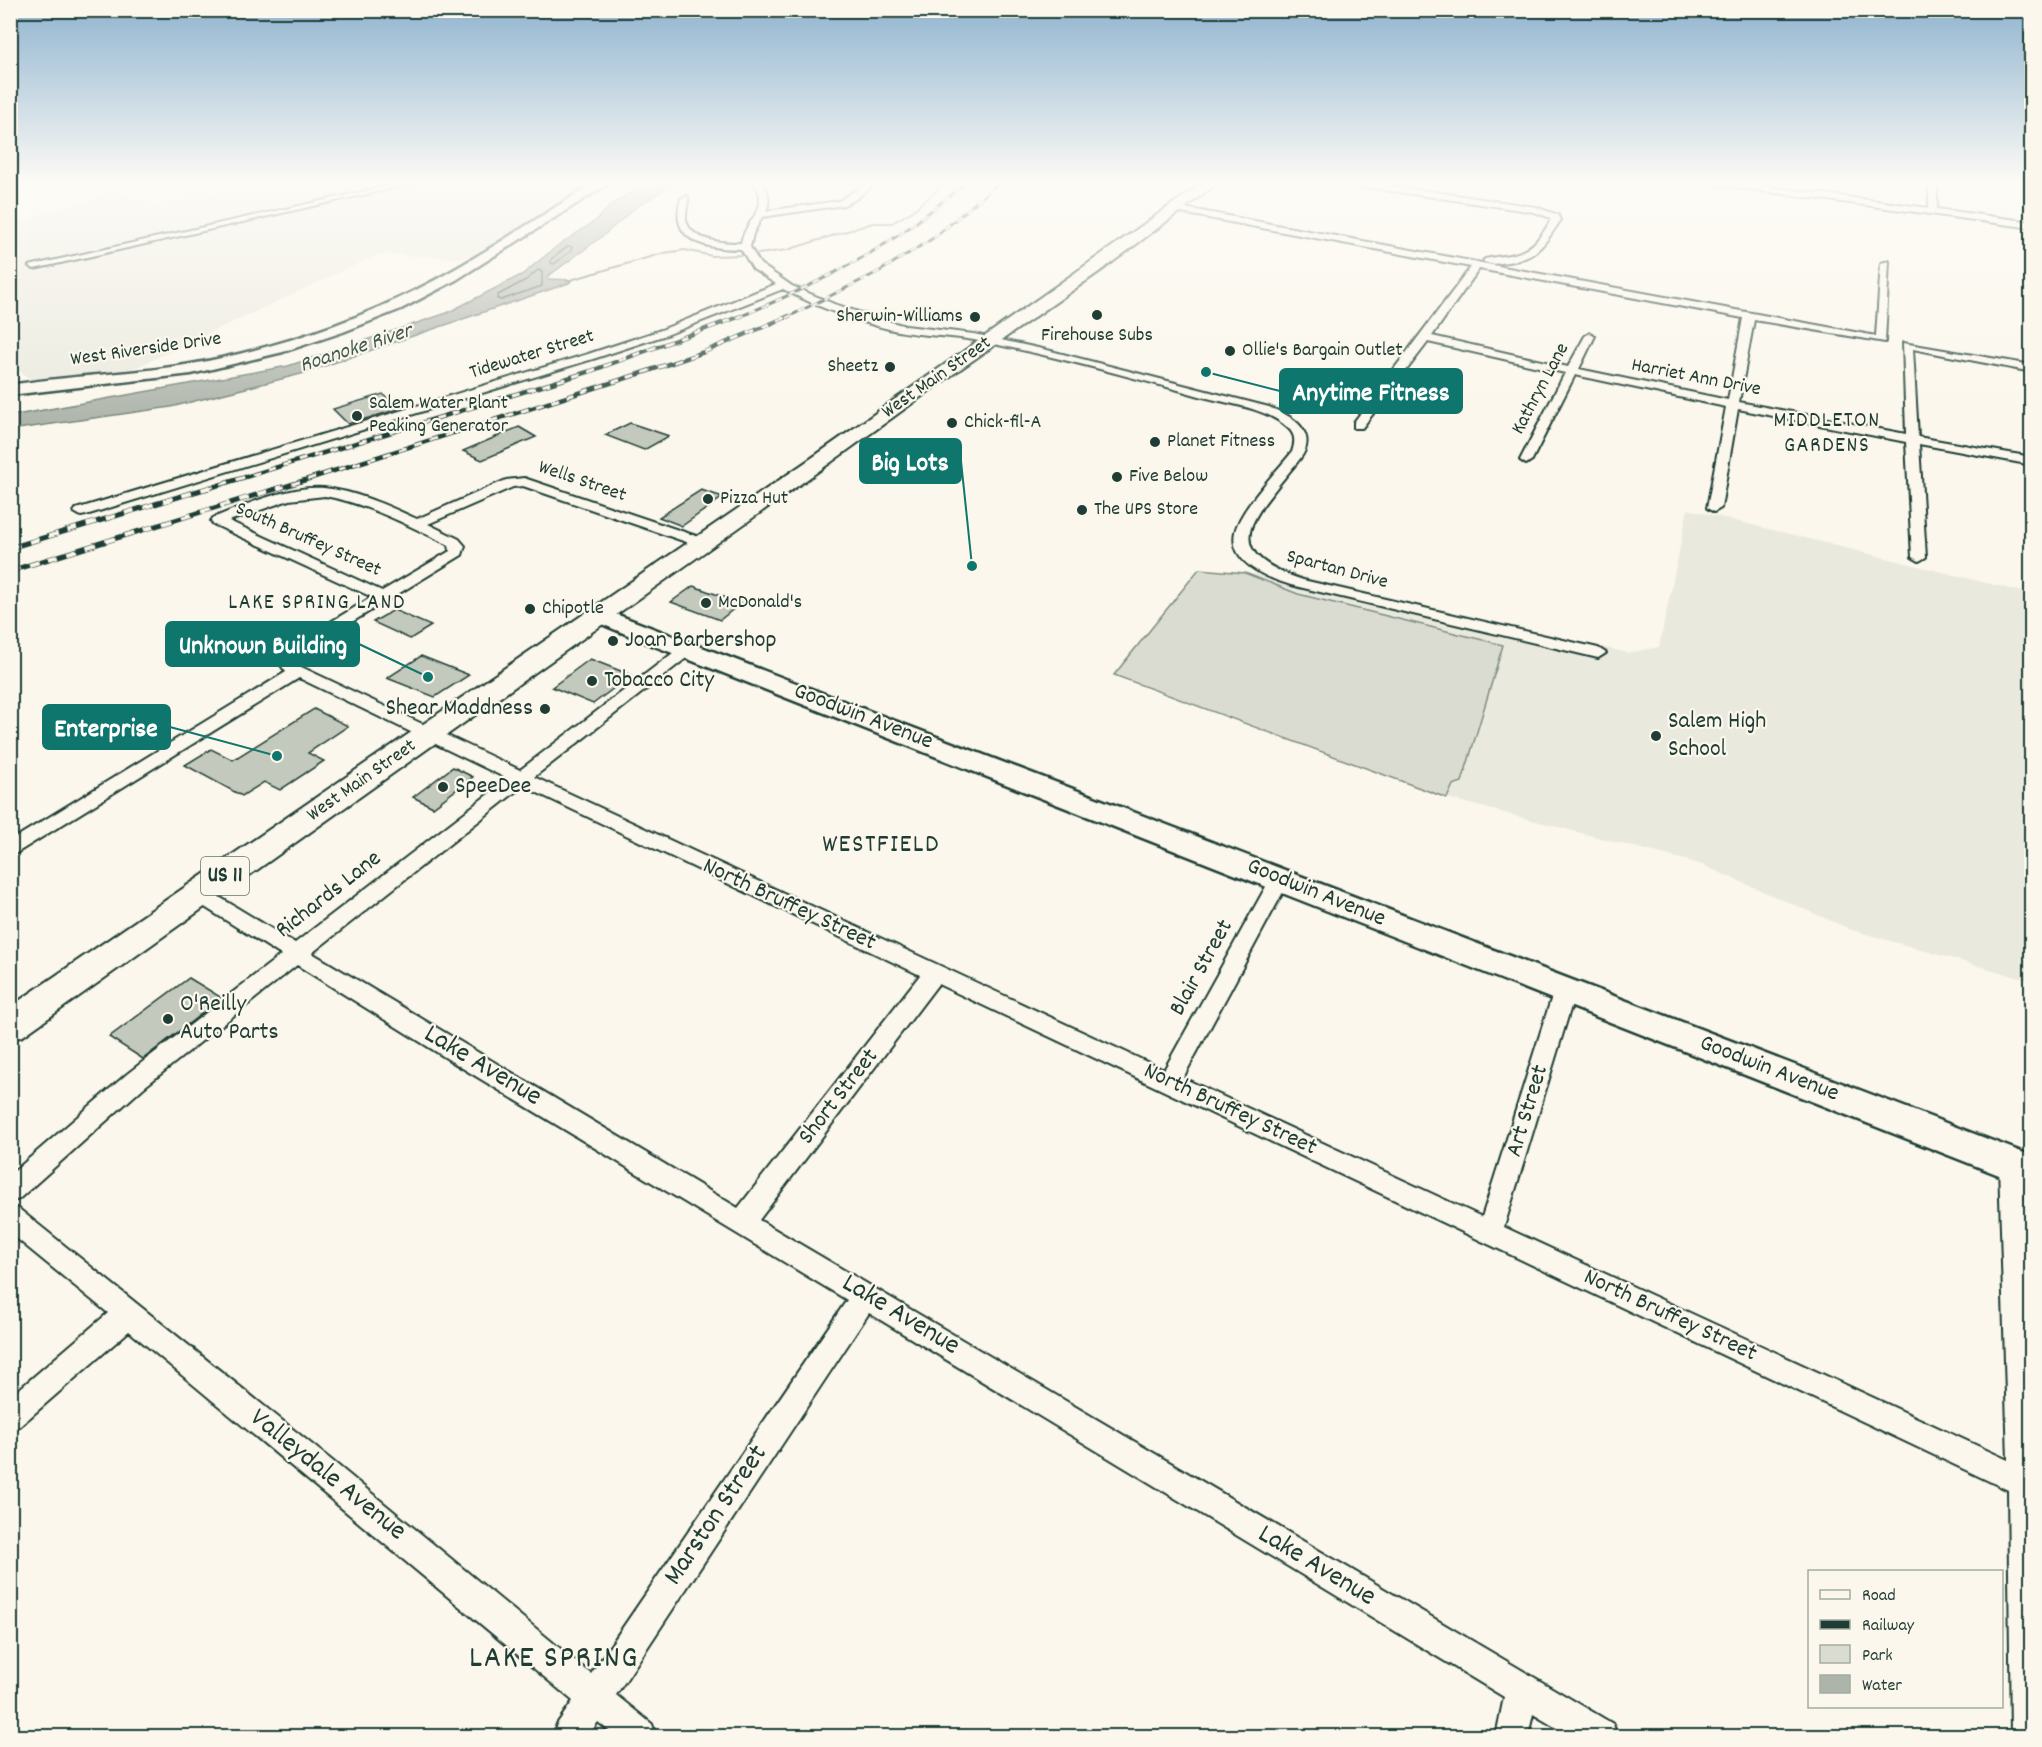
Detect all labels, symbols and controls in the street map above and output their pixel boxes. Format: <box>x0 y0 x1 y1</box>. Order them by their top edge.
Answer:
place label: Sherwin-Williams <box>836 303 963 331</box>
marker: Firehouse Subs <box>1090 308 1104 322</box>
marker: Sherwin-Williams <box>968 310 982 324</box>
water label: Roanoke River <box>296 315 419 382</box>
place label: Firehouse Subs <box>1041 322 1153 350</box>
street label: Tidewater Street <box>466 323 598 387</box>
street label: West Riverside Drive <box>69 326 223 374</box>
street label: West Main Street <box>877 330 997 426</box>
place label: Ollie's Bargain Outlet <box>1242 337 1403 365</box>
street label: Kathryn Lane <box>1505 338 1577 440</box>
marker: Ollie's Bargain Outlet <box>1223 344 1237 358</box>
street label: Harriet Ann Drive <box>1629 352 1763 404</box>
place label: Sheetz <box>827 353 878 381</box>
marker: Sheetz <box>883 360 897 374</box>
callout: Anytime Fitness <box>1280 369 1462 413</box>
text: Anytime Fitness <box>1292 376 1450 413</box>
place label: Salem Water Plant Peaking Generator <box>369 390 509 441</box>
district label: MIDDLETON GARDENS <box>1773 406 1881 462</box>
marker: Salem Water Plant Peaking Generator <box>350 409 364 423</box>
place label: Chick-fil-A <box>964 409 1042 437</box>
marker: Chick-fil-A <box>945 416 959 430</box>
place label: Planet Fitness <box>1167 428 1275 456</box>
marker: Planet Fitness <box>1148 435 1162 449</box>
callout: Big Lots <box>860 439 961 483</box>
text: Big Lots <box>871 446 949 483</box>
street label: Wells Street <box>534 454 630 510</box>
place label: Five Below <box>1129 463 1208 491</box>
marker: Five Below <box>1110 470 1124 484</box>
place label: Pizza Hut <box>720 485 788 513</box>
marker: Pizza Hut <box>701 492 715 506</box>
street label: South Bruffey Street <box>231 495 385 585</box>
place label: The UPS Store <box>1094 496 1198 524</box>
marker: The UPS Store <box>1075 503 1089 517</box>
street label: Spartan Drive <box>1283 543 1391 597</box>
district label: LAKE SPRING LAND <box>228 588 406 619</box>
place label: McDonald's <box>718 589 802 617</box>
place label: Chipotle <box>542 595 604 623</box>
marker: McDonald's <box>699 596 713 610</box>
marker: Chipotle <box>523 602 537 616</box>
callout: Unknown Building <box>166 622 359 666</box>
place label: Joan Barbershop <box>625 624 777 658</box>
text: Unknown Building <box>179 629 347 666</box>
marker: Joan Barbershop <box>606 634 620 648</box>
place label: Tobacco City <box>604 664 715 698</box>
marker: Tobacco City <box>585 674 599 688</box>
street label: Goodwin Avenue <box>788 675 938 759</box>
place label: Shear Maddness <box>386 692 533 726</box>
marker: Shear Maddness <box>538 702 552 716</box>
callout: Enterprise <box>43 705 170 749</box>
place label: Salem High School <box>1668 705 1766 767</box>
text: Enterprise <box>54 712 158 749</box>
marker: Salem High School <box>1649 729 1663 743</box>
street label: West Main Street <box>302 733 422 829</box>
place label: SpeeDee <box>455 770 531 804</box>
marker: SpeeDee <box>436 780 450 794</box>
district label: WESTFIELD <box>822 827 940 864</box>
street label: Richards Lane <box>269 843 389 947</box>
street label: North Bruffey Street <box>697 850 881 960</box>
street label: Goodwin Avenue <box>1242 850 1390 936</box>
road number: US 11 <box>201 857 249 895</box>
street label: Blair Street <box>1162 914 1242 1022</box>
place label: O'Reilly Auto Parts <box>180 988 279 1050</box>
marker: O'Reilly Auto Parts <box>161 1012 175 1026</box>
street label: Lake Avenue <box>415 1016 549 1118</box>
street label: Goodwin Avenue <box>1694 1027 1844 1111</box>
street label: Short Street <box>791 1042 888 1152</box>
street label: North Bruffey Street <box>1138 1055 1322 1165</box>
street label: Art Street <box>1498 1061 1558 1161</box>
street label: North Bruffey Street <box>1578 1261 1762 1371</box>
street label: Lake Avenue <box>833 1265 967 1367</box>
street label: Valleydale Avenue <box>240 1400 414 1552</box>
street label: Marston Street <box>655 1438 779 1594</box>
street label: Lake Avenue <box>1249 1516 1383 1618</box>
legend <box>1808 1570 2003 1708</box>
text: Road <box>1862 1584 1896 1609</box>
text: Railway <box>1862 1614 1915 1639</box>
district label: LAKE SPRING <box>469 1637 639 1683</box>
text: Park <box>1862 1644 1893 1669</box>
text: Water <box>1862 1674 1902 1699</box>

